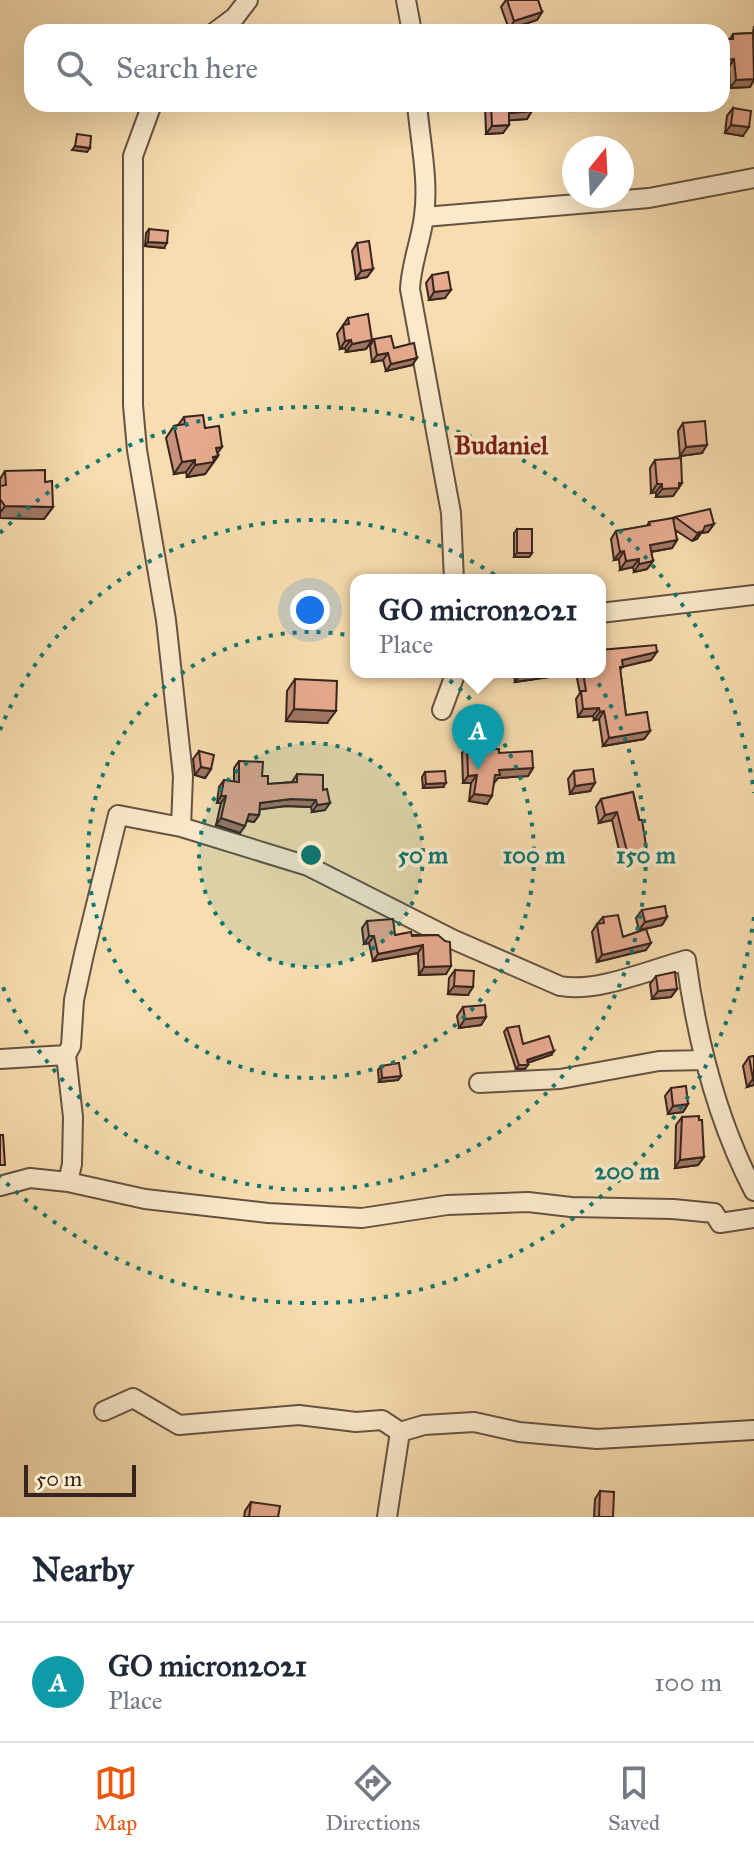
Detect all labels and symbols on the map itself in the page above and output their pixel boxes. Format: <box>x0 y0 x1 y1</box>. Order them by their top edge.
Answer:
north arrow <box>562 136 634 208</box>
district label: Budaniel <box>454 429 549 461</box>
your location <box>290 590 330 630</box>
pin: A <box>452 704 504 770</box>
text: 50 m <box>398 840 449 870</box>
text: 100 m <box>503 840 566 870</box>
text: 150 m <box>616 840 677 870</box>
centre of rings <box>297 841 325 869</box>
text: 200 m <box>594 1156 660 1186</box>
scale bar <box>24 1461 136 1497</box>

